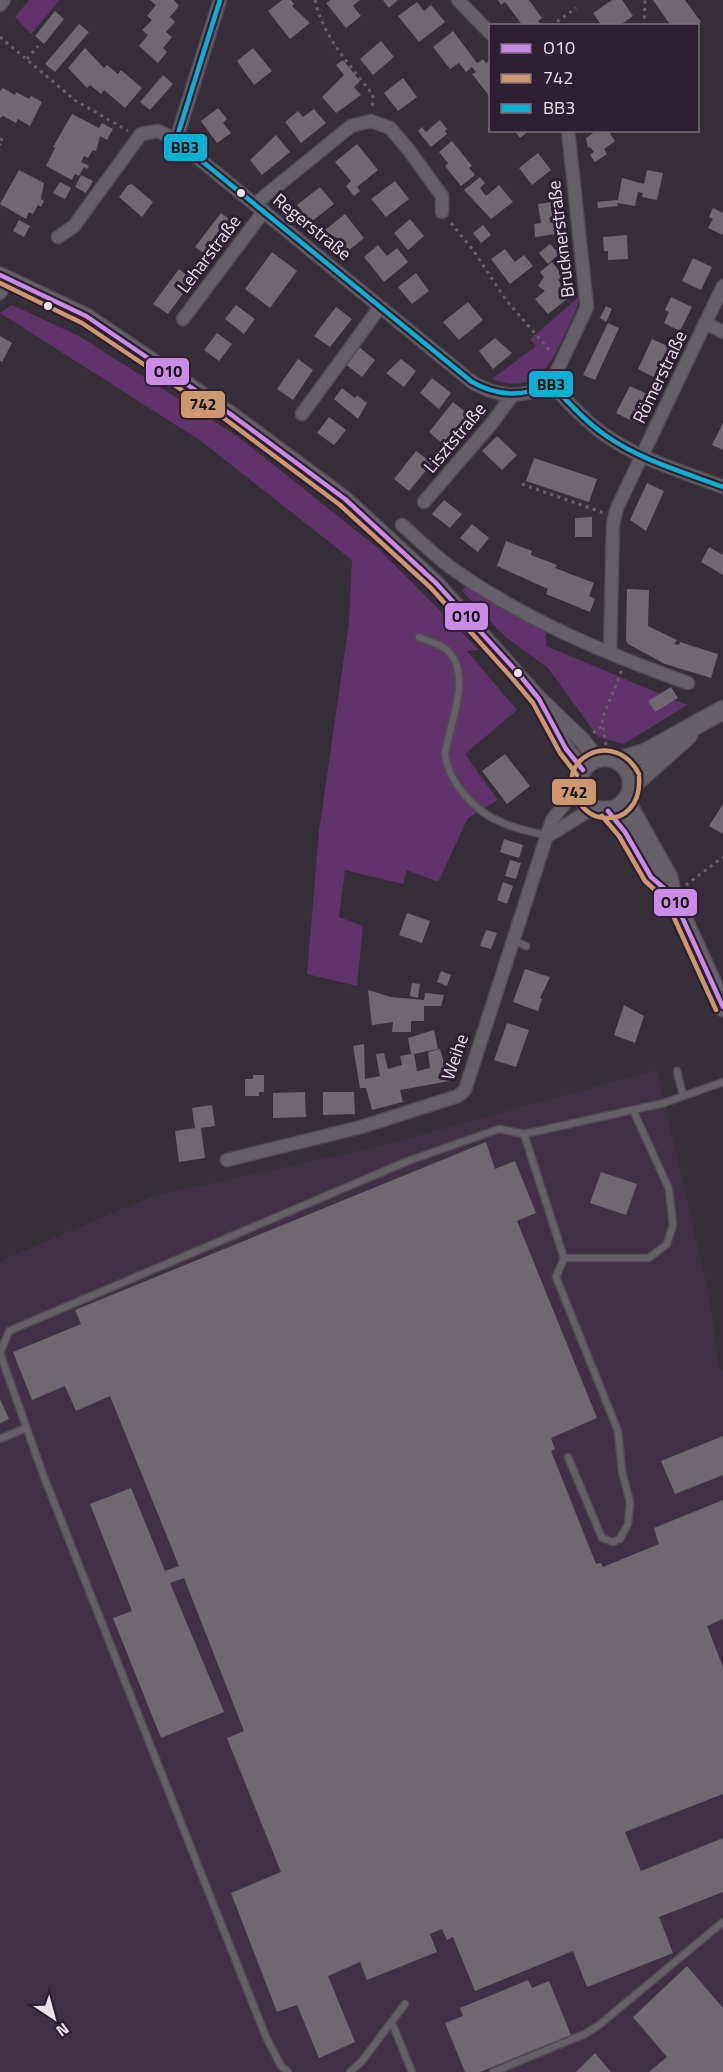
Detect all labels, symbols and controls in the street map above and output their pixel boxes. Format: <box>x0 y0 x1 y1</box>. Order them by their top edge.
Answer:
legend <box>489 24 699 132</box>
text: O10 <box>543 34 575 61</box>
text: 742 <box>543 64 573 91</box>
text: BB3 <box>543 94 575 121</box>
line badge: BB3 <box>163 133 208 162</box>
text: BB3 <box>171 135 199 159</box>
street label: Brucknerstraße <box>540 179 581 299</box>
unlabelled marker <box>235 187 247 199</box>
street label: Regerstraße <box>267 187 357 267</box>
street label: Leharstraße <box>170 209 247 299</box>
unlabelled marker <box>42 300 54 312</box>
street label: Römerstraße <box>625 326 694 428</box>
line badge: O10 <box>145 357 190 386</box>
text: O10 <box>154 359 182 383</box>
line badge: BB3 <box>528 370 574 398</box>
text: BB3 <box>537 372 565 396</box>
line badge: 742 <box>180 390 226 419</box>
text: 742 <box>190 392 216 416</box>
street label: Lisztstraße <box>417 397 492 479</box>
line badge: O10 <box>444 602 489 631</box>
text: O10 <box>452 604 480 628</box>
unlabelled marker <box>512 667 524 679</box>
line badge: 742 <box>551 778 597 806</box>
text: 742 <box>561 780 587 804</box>
line badge: O10 <box>653 888 698 917</box>
text: O10 <box>661 890 689 914</box>
street label: Weihe <box>434 1030 475 1084</box>
north arrow <box>24 1988 84 2048</box>
text: N <box>51 2017 74 2043</box>

